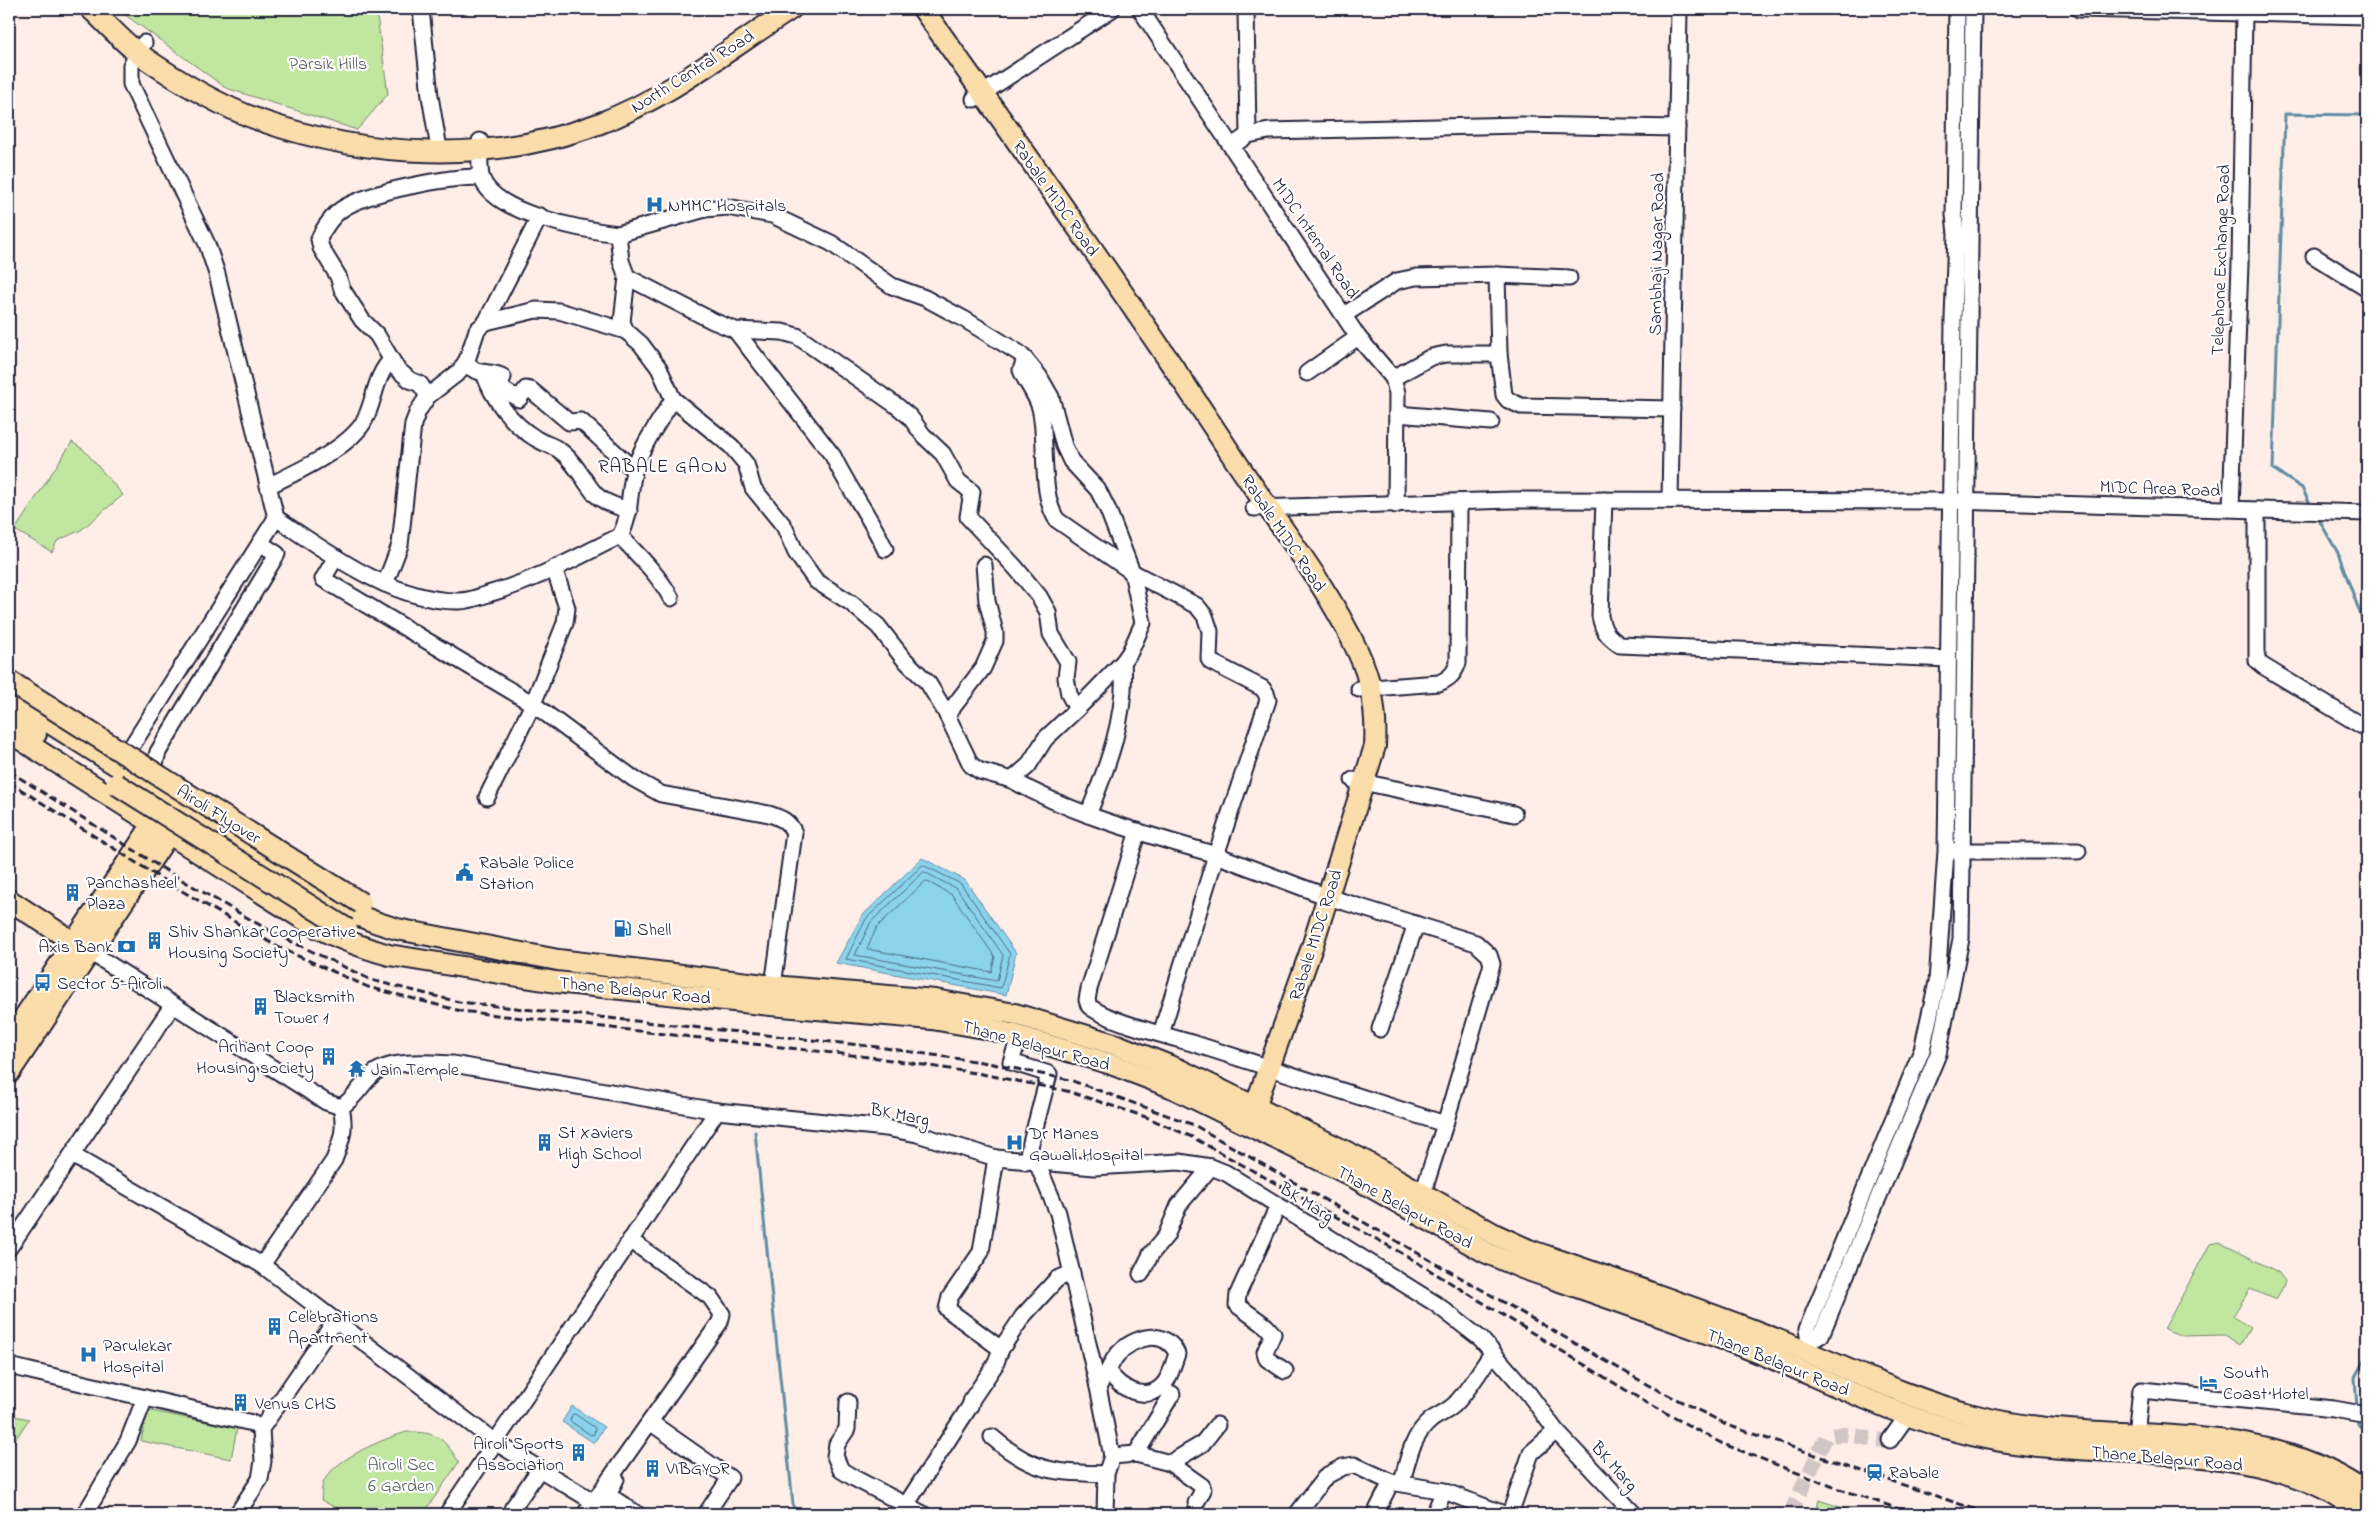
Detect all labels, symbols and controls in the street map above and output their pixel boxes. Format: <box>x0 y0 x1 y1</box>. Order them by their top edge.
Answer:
street label: North Central Road <box>626 24 760 121</box>
park label: Parsik Hills <box>289 52 367 78</box>
street label: Rabale MIDC Road <box>1005 136 1104 262</box>
street label: Telephone Exchange Road <box>2206 164 2239 356</box>
street label: Sambhaji Nagar Road <box>1644 172 1673 336</box>
street label: MIDC Internal Road <box>1264 173 1364 305</box>
place label: NMMC Hospitals <box>668 194 786 220</box>
hospital icon: NMMC Hospitals <box>644 195 664 215</box>
district label: RABALE GAON <box>598 454 728 481</box>
street label: Rabale MIDC Road <box>1233 470 1331 598</box>
street label: MIDC Area Road <box>2099 475 2221 505</box>
street label: Airoli Flyover <box>171 779 266 852</box>
place label: Rabale Police Station <box>479 851 575 898</box>
public building icon: Rabale Police Station <box>455 862 475 882</box>
street label: Rabale MIDC Road <box>1283 867 1350 1004</box>
place label: Panchasheel Plaza <box>86 871 177 918</box>
building icon: Panchasheel Plaza <box>62 882 82 902</box>
place label: Shell <box>637 918 671 944</box>
fuel station icon: Shell <box>613 919 633 939</box>
place label: Shiv Shankar Cooperative Housing Society <box>168 920 357 968</box>
building icon: Shiv Shankar Cooperative Housing Society <box>144 931 164 951</box>
place label: Axis Bank <box>38 935 113 961</box>
bank icon: Axis Bank <box>117 936 137 956</box>
street label: Thane Belapur Road <box>558 971 712 1013</box>
place label: Sector 5-Airoli <box>57 972 162 998</box>
bus stop icon: Sector 5-Airoli <box>33 973 53 993</box>
place label: Blacksmith Tower 1 <box>273 985 355 1032</box>
building icon: Blacksmith Tower 1 <box>250 996 270 1016</box>
street label: Thane Belapur Road <box>959 1015 1112 1079</box>
place label: Arihant Coop Housing society <box>196 1035 314 1083</box>
building icon: Arihant Coop Housing society <box>318 1046 338 1066</box>
place label: Jain Temple <box>371 1058 460 1084</box>
temple icon: Jain Temple <box>347 1059 367 1079</box>
street label: BK Marg <box>867 1097 931 1135</box>
place label: St Xaviers High School <box>558 1121 641 1169</box>
place label: Dr Manes Gawali Hospital <box>1028 1122 1143 1169</box>
building icon: St Xaviers High School <box>534 1132 554 1152</box>
hospital icon: Dr Manes Gawali Hospital <box>1005 1133 1025 1153</box>
street label: Thane Belapur Road <box>1331 1160 1477 1257</box>
street label: BK Marg <box>1272 1176 1338 1231</box>
place label: Celebrations Apartment <box>288 1305 379 1352</box>
building icon: Celebrations Apartment <box>264 1316 284 1336</box>
street label: Thane Belapur Road <box>1702 1323 1853 1404</box>
place label: Parulekar Hospital <box>103 1334 173 1381</box>
hospital icon: Parulekar Hospital <box>79 1345 99 1365</box>
place label: South Coast Hotel <box>2223 1361 2309 1408</box>
hotel icon: South Coast Hotel <box>2199 1372 2219 1392</box>
place label: Venus CHS <box>254 1392 336 1418</box>
building icon: Venus CHS <box>231 1393 251 1413</box>
place label: Airoli Sports Association <box>473 1432 564 1479</box>
street label: BK Marg <box>1582 1436 1643 1499</box>
street label: Thane Belapur Road <box>2090 1440 2244 1480</box>
building icon: Airoli Sports Association <box>568 1443 588 1463</box>
park label: Airoli Sec 6 Garden <box>367 1453 435 1500</box>
place label: VIBGYOR <box>665 1457 730 1483</box>
building icon: VIBGYOR <box>642 1458 662 1478</box>
place label: Rabale <box>1889 1461 1940 1487</box>
station icon: Rabale <box>1865 1462 1885 1482</box>

